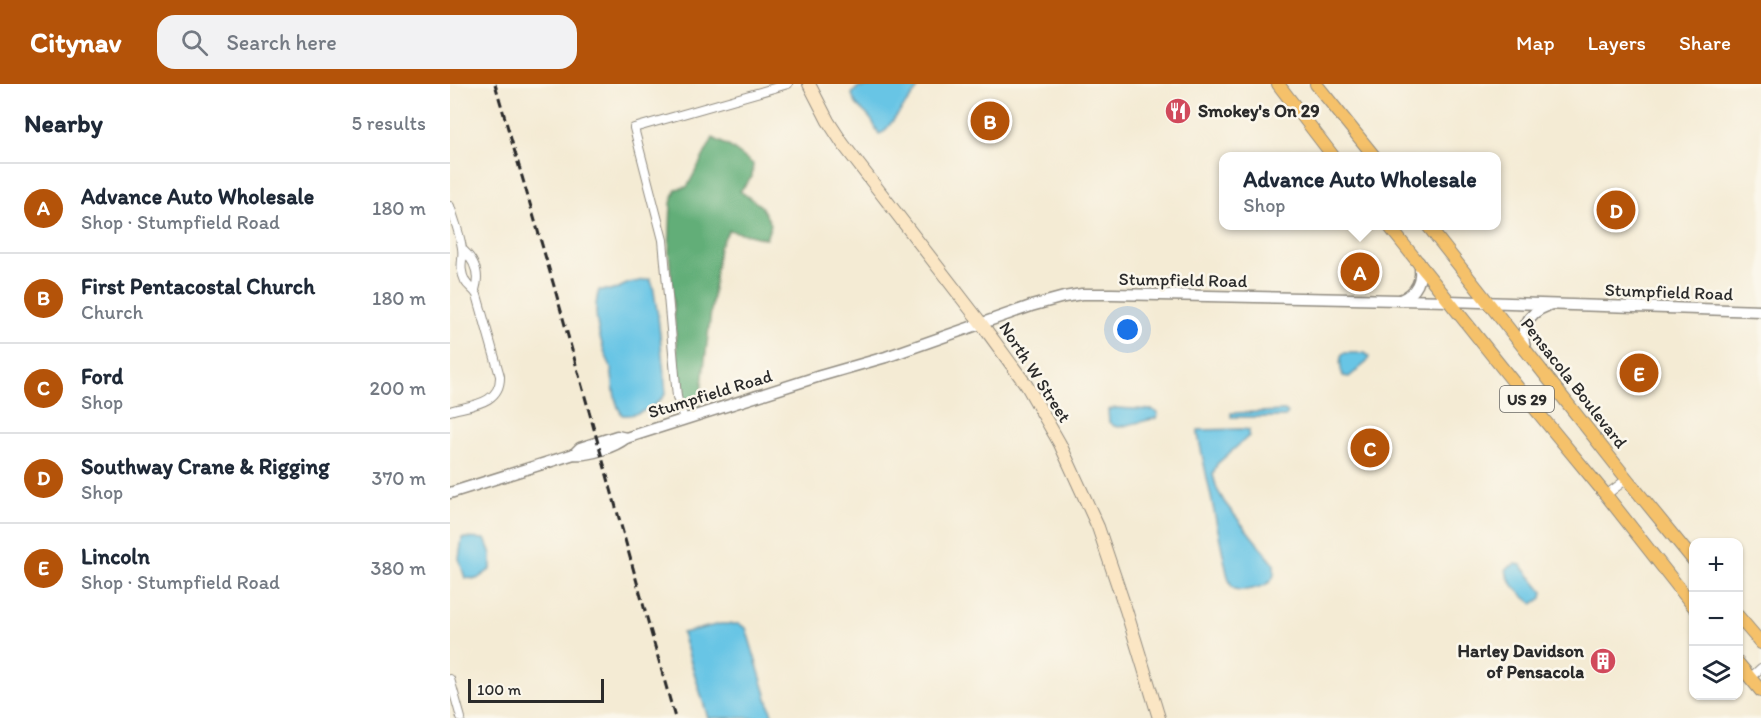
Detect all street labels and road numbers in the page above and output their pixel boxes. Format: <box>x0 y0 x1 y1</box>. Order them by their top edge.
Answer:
street label: Stumpfield Road <box>1118 268 1248 292</box>
street label: Stumpfield Road <box>1604 279 1734 305</box>
street label: Pensacola Boulevard <box>1516 313 1632 453</box>
street label: North W Street <box>994 317 1076 427</box>
street label: Stumpfield Road <box>645 365 775 423</box>
road number: US 29 <box>1500 386 1554 412</box>

